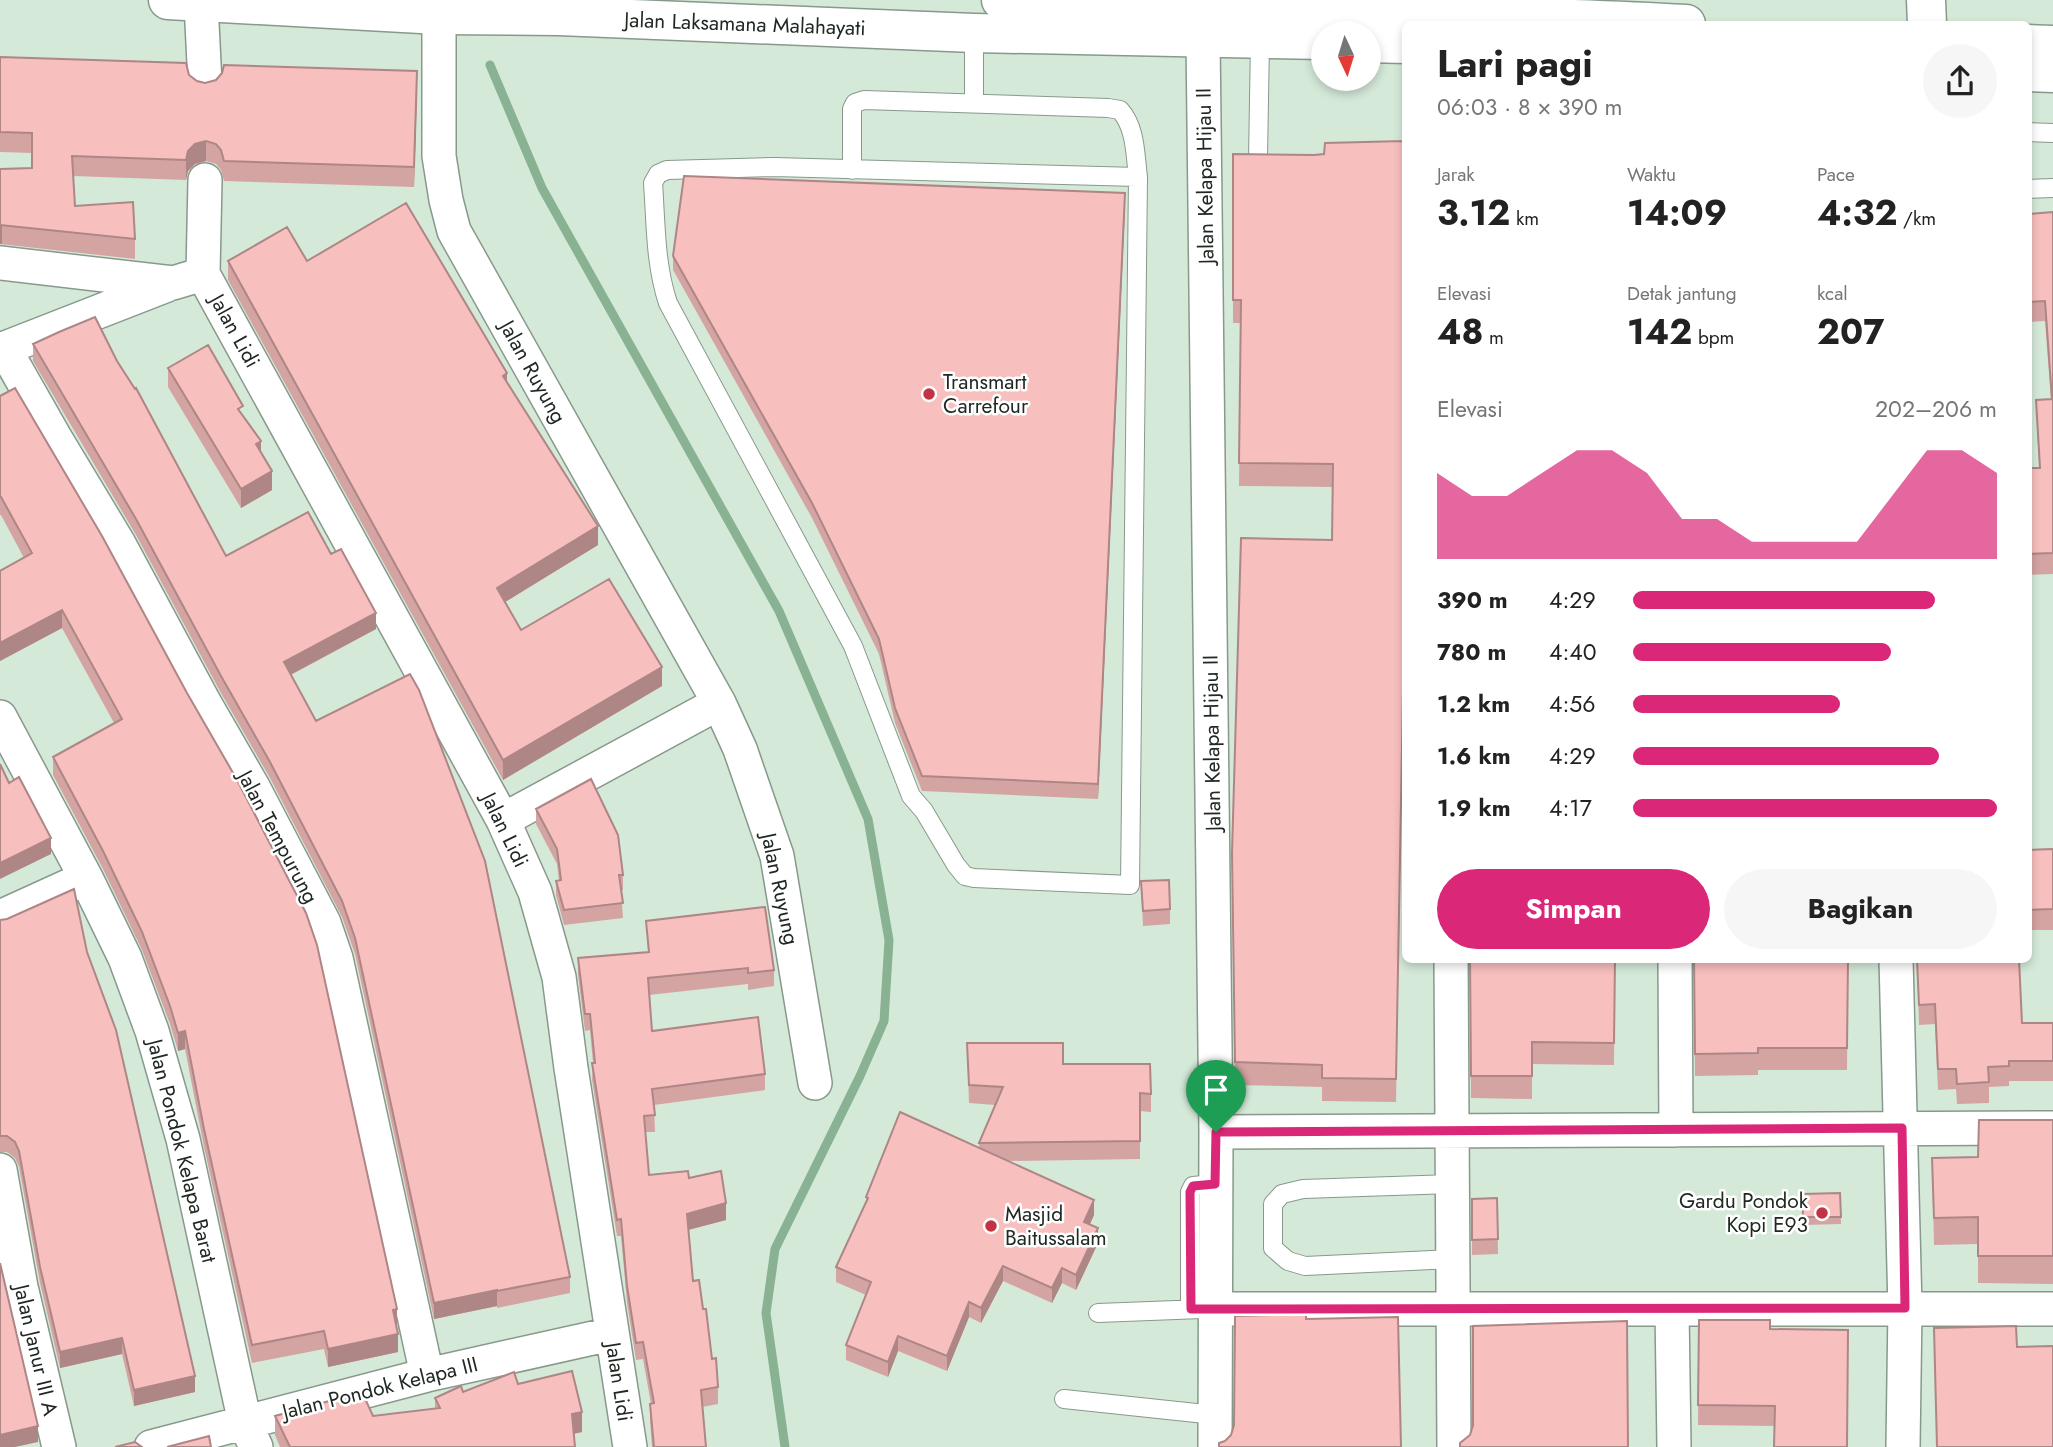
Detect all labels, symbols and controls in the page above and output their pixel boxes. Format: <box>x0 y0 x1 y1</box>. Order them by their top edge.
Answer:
street label: Jalan Laksamana Malahayati <box>621 5 866 43</box>
north arrow <box>1311 21 1381 91</box>
map controls <box>1311 21 1381 91</box>
text: Lari pagi <box>1437 36 1593 91</box>
button: share <box>1923 44 1997 118</box>
street label: Jalan Kelapa Hijau II <box>1188 88 1222 267</box>
text: 06:03 · 8 × 390 m <box>1437 90 1623 124</box>
text: Jarak <box>1437 161 1475 188</box>
text: Waktu <box>1627 161 1676 188</box>
text: Pace <box>1817 161 1855 188</box>
text: 3.12 <box>1437 188 1510 238</box>
text: 14:09 <box>1627 188 1727 238</box>
text: 4:32 <box>1817 188 1897 238</box>
text: km <box>1510 205 1539 232</box>
text: /km <box>1897 205 1936 232</box>
text: Elevasi <box>1437 280 1491 307</box>
text: Detak jantung <box>1627 280 1737 307</box>
text: kcal <box>1817 280 1848 307</box>
street label: Jalan Lidi <box>201 286 267 373</box>
text: 48 <box>1437 307 1483 357</box>
text: 142 <box>1627 307 1692 357</box>
text: 207 <box>1817 307 1884 357</box>
street label: Jalan Ruyung <box>491 312 574 429</box>
text: m <box>1483 324 1504 351</box>
text: bpm <box>1692 324 1734 351</box>
place label: Transmart Carrefour <box>943 367 1029 421</box>
marker: Transmart Carrefour <box>921 386 937 402</box>
text: Elevasi <box>1437 392 1503 426</box>
text: 202–206 m <box>1875 392 1997 426</box>
text: 390 m <box>1437 583 1508 617</box>
text: 4:29 <box>1549 583 1596 617</box>
text: 780 m <box>1437 635 1506 669</box>
text: 4:40 <box>1549 635 1597 669</box>
street label: Jalan Kelapa Hijau II <box>1195 655 1229 834</box>
text: 1.2 km <box>1437 687 1510 721</box>
text: 4:56 <box>1549 687 1596 721</box>
text: 1.6 km <box>1437 739 1511 773</box>
text: 4:29 <box>1549 739 1596 773</box>
street label: Jalan Tempurung <box>229 763 326 909</box>
street label: Jalan Lidi <box>473 785 536 872</box>
text: 1.9 km <box>1437 791 1511 825</box>
text: 4:17 <box>1549 791 1592 825</box>
street label: Jalan Ruyung <box>753 827 806 948</box>
button: Simpan <box>1437 869 1710 949</box>
button: Bagikan <box>1724 869 1997 949</box>
street label: Jalan Pondok Kelapa Barat <box>139 1033 224 1266</box>
pin <box>1186 1060 1246 1132</box>
icon: arrive <box>1197 1071 1235 1109</box>
place label: Gardu Pondok Kopi E93 <box>1679 1186 1809 1240</box>
place label: Masjid Baitussalam <box>1005 1199 1107 1253</box>
marker: Gardu Pondok Kopi E93 <box>1814 1205 1830 1221</box>
marker: Masjid Baitussalam <box>983 1218 999 1234</box>
street label: Jalan Janur III A <box>6 1279 66 1419</box>
street label: Jalan Lidi <box>597 1337 640 1424</box>
street label: Jalan Pondok Kelapa III <box>276 1349 481 1428</box>

